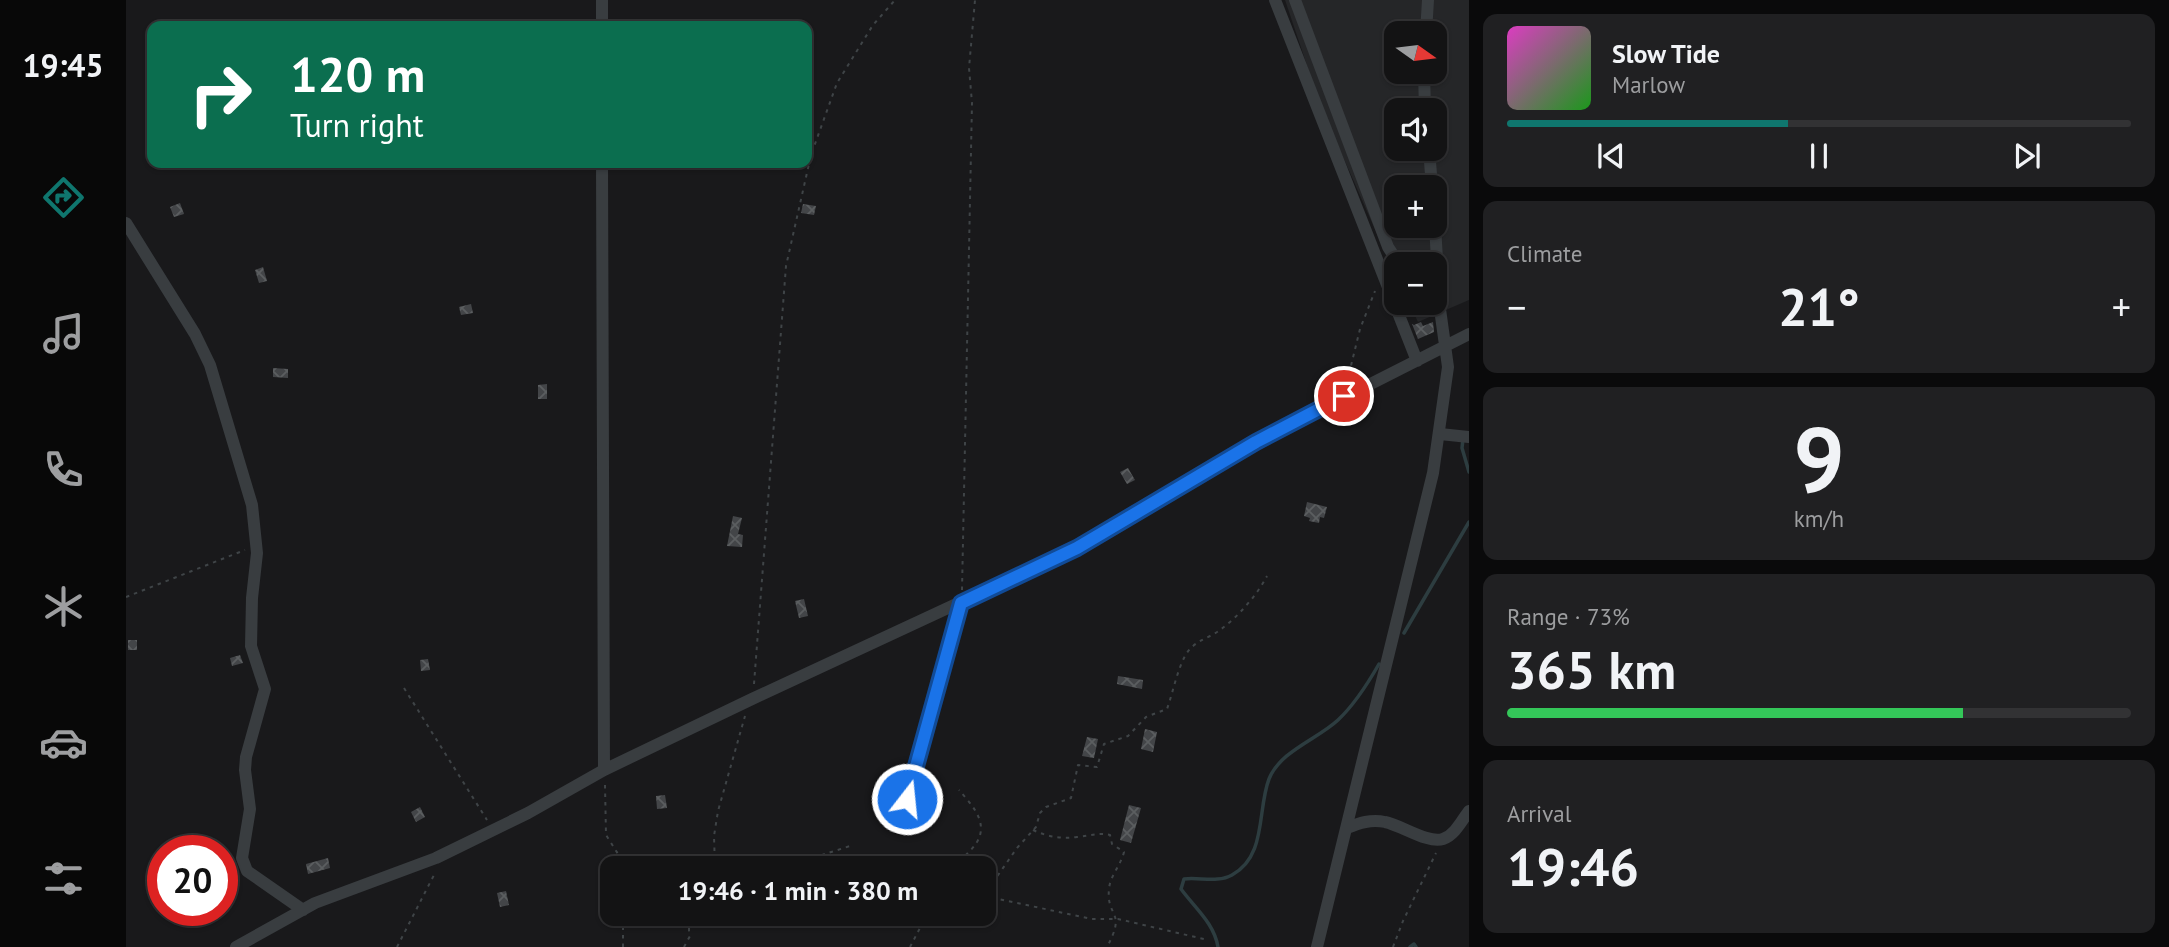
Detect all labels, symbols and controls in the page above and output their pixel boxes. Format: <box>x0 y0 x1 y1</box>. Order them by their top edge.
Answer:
north arrow <box>1384 21 1447 84</box>
map controls <box>1384 21 1447 315</box>
text: Slow Tide <box>1612 37 1720 70</box>
text: 120 m <box>290 42 425 106</box>
text: 19:45 <box>22 44 104 86</box>
icon: right <box>175 49 266 140</box>
text: Marlow <box>1612 70 1685 99</box>
button: sound <box>1384 98 1447 161</box>
text: Turn right <box>290 104 424 146</box>
icon: previous <box>1592 137 1630 175</box>
icon: pause <box>1800 137 1838 175</box>
icon: next <box>2008 137 2046 175</box>
icon: directions <box>39 173 88 222</box>
button: + <box>1384 175 1447 238</box>
text: Climate <box>1507 239 1582 268</box>
button: − <box>1384 252 1447 315</box>
text: 21° <box>1778 273 1860 340</box>
text: − <box>1507 282 1526 331</box>
text: + <box>2112 282 2131 331</box>
icon: music <box>39 309 88 358</box>
pin <box>1314 366 1374 426</box>
icon: arrive <box>1325 377 1363 415</box>
text: 9 <box>1793 399 1845 517</box>
icon: phone <box>39 445 88 494</box>
text: km/h <box>1794 504 1844 533</box>
icon: climate <box>39 582 88 631</box>
text: Range · 73% <box>1507 602 1630 631</box>
text: 365 km <box>1507 636 1676 703</box>
icon: car <box>39 718 88 767</box>
position arrow <box>870 762 944 836</box>
text: Arrival <box>1507 799 1571 828</box>
text: 19:46 <box>1507 833 1639 900</box>
speed limit sign: 20 <box>147 835 238 926</box>
icon: filters <box>39 854 88 903</box>
text: 19:46 · 1 min · 380 m <box>678 874 918 907</box>

